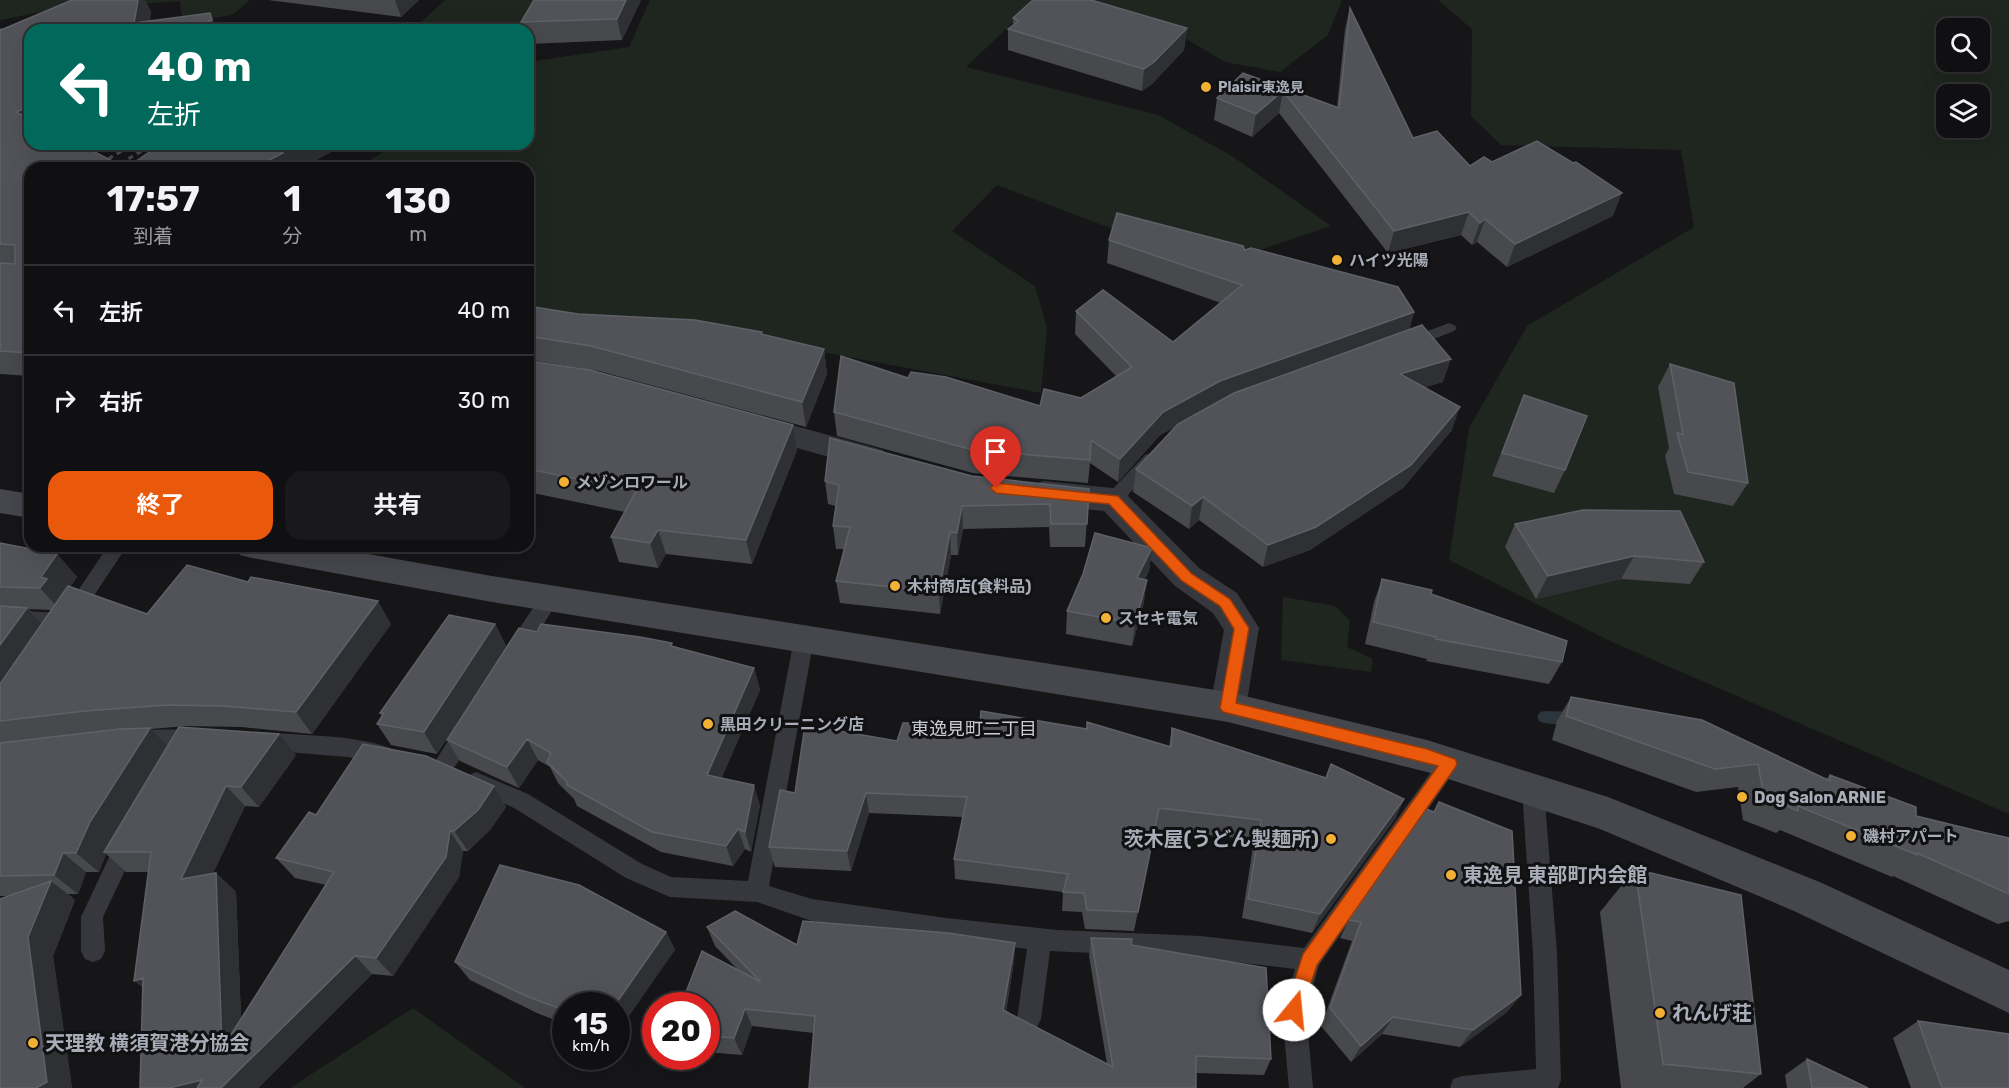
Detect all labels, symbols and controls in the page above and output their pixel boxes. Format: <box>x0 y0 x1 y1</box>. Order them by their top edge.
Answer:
map controls <box>1936 18 1990 138</box>
button: search <box>1936 18 1990 72</box>
text: 40 m <box>147 42 252 92</box>
icon: left <box>48 48 126 126</box>
place label: Plaisir東逸見 <box>1218 79 1304 96</box>
marker: Plaisir東逸見 <box>1199 80 1213 94</box>
button: layers <box>1936 84 1990 138</box>
text: 左折 <box>147 99 201 131</box>
text: 17:57 <box>107 177 200 220</box>
text: 1 <box>283 177 301 220</box>
text: 130 <box>385 179 451 222</box>
text: m <box>409 222 427 246</box>
text: 到着 <box>133 224 173 248</box>
text: 分 <box>282 224 302 248</box>
place label: ハイツ光陽 <box>1349 251 1429 270</box>
marker: ハイツ光陽 <box>1330 253 1344 267</box>
icon: left <box>48 294 81 327</box>
text: 40 m <box>457 297 510 324</box>
text: 左折 <box>99 299 143 326</box>
icon: right <box>48 384 81 417</box>
text: 30 m <box>458 387 510 414</box>
text: 右折 <box>99 389 143 416</box>
pin <box>970 426 1021 488</box>
icon: arrive <box>979 435 1012 468</box>
button: 終了 <box>48 471 273 540</box>
button: 共有 <box>285 471 510 540</box>
place label: メゾンロワール <box>576 473 688 492</box>
marker: メゾンロワール <box>557 475 571 489</box>
place label: 木村商店(食料品) <box>907 577 1031 596</box>
marker: 木村商店(食料品) <box>888 579 902 593</box>
place label: スセキ電気 <box>1118 609 1198 628</box>
marker: スセキ電気 <box>1099 611 1113 625</box>
place label: 黒田クリーニング店 <box>720 715 864 734</box>
marker: 黒田クリーニング店 <box>701 717 715 731</box>
district label: 東逸見町二丁目 <box>911 718 1037 740</box>
place label: Dog Salon ARNIE <box>1754 788 1886 807</box>
marker: Dog Salon ARNIE <box>1735 790 1749 804</box>
place label: 茨木屋(うどん製麺所) <box>1124 827 1319 851</box>
place label: 磯村アパート <box>1863 827 1959 846</box>
marker: 磯村アパート <box>1844 829 1858 843</box>
marker: 茨木屋(うどん製麺所) <box>1324 832 1338 846</box>
place label: 東逸見 東部町内会館 <box>1463 863 1647 887</box>
marker: 東逸見 東部町内会館 <box>1444 868 1458 882</box>
position arrow <box>1262 978 1326 1042</box>
speed limit sign: 20 <box>642 992 720 1070</box>
place label: れんげ荘 <box>1672 1001 1752 1025</box>
text: 15 <box>574 1006 608 1042</box>
marker: れんげ荘 <box>1653 1006 1667 1020</box>
place label: 天理教 横須賀港分協会 <box>45 1031 249 1055</box>
marker: 天理教 横須賀港分協会 <box>26 1036 40 1050</box>
text: km/h <box>572 1037 610 1055</box>

